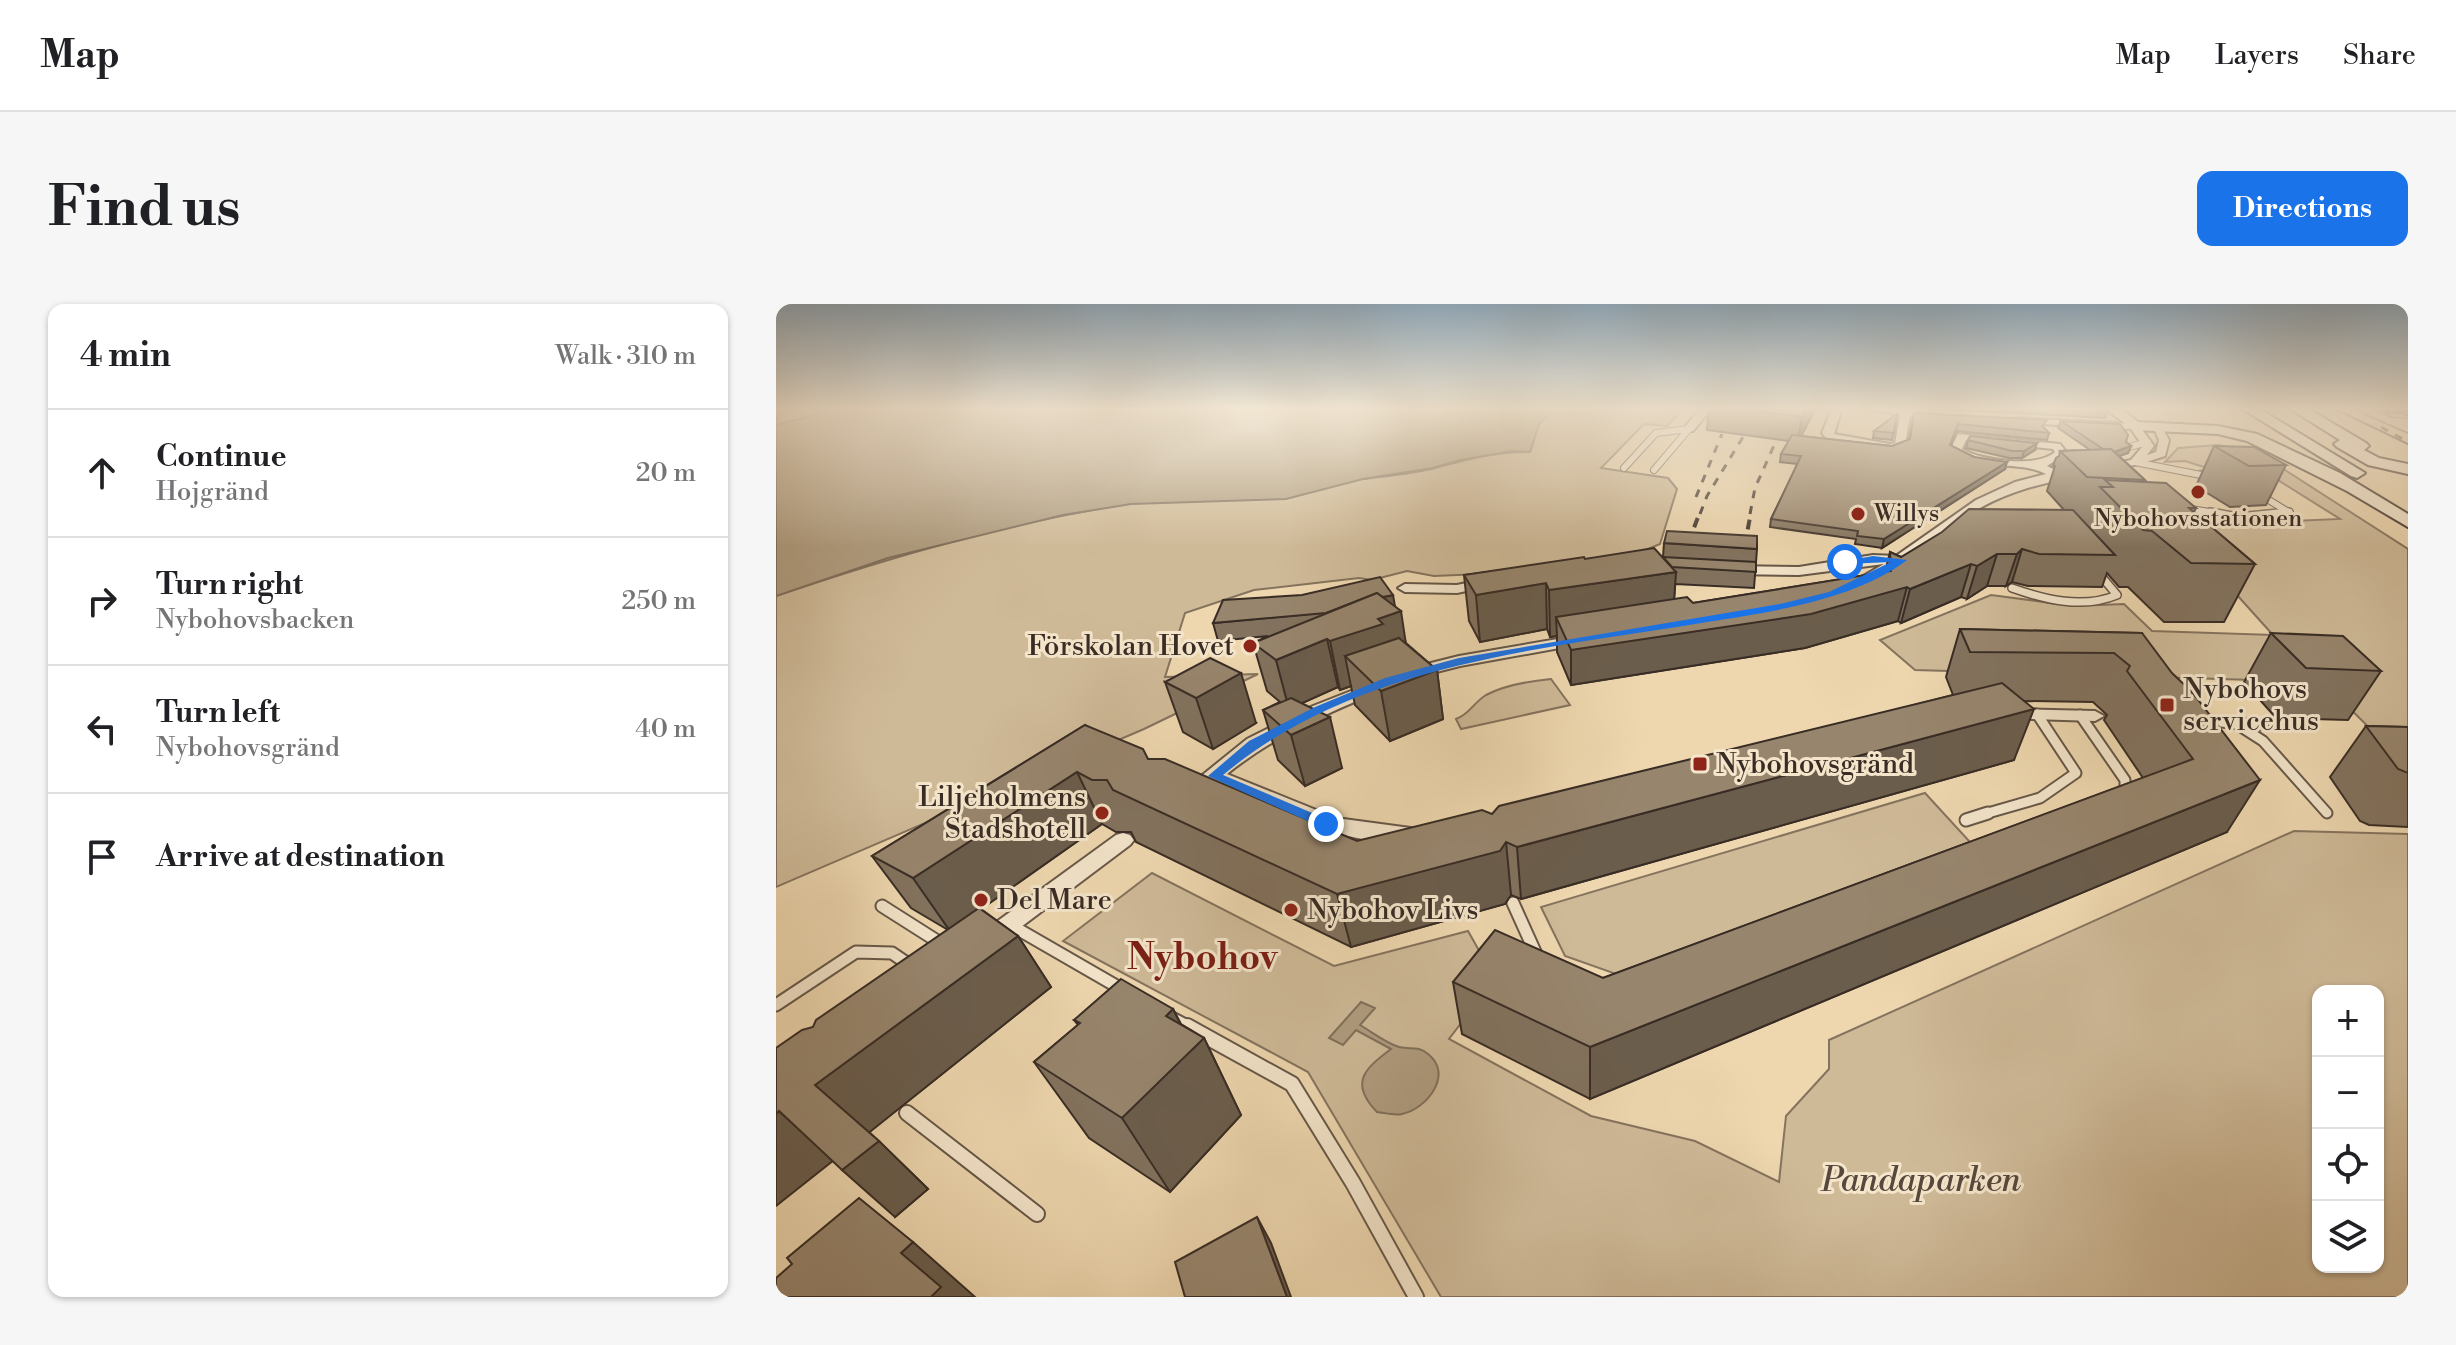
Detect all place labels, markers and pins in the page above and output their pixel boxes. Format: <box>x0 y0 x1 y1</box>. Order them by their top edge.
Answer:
marker: Nybohovsstationen <box>2189 483 2207 501</box>
place label: Willys <box>1873 499 1939 529</box>
place label: Nybohovsstationen <box>2094 504 2302 534</box>
marker: Willys <box>1849 505 1867 523</box>
place label: Förskolan Hovet <box>1027 629 1234 664</box>
marker: Förskolan Hovet <box>1241 637 1259 655</box>
place label: Nybohovs servicehus <box>2183 672 2319 739</box>
marker: Nybohovs servicehus <box>2158 696 2176 714</box>
place label: Nybohovsgränd <box>1716 747 1914 782</box>
marker: Nybohovsgränd <box>1691 755 1709 773</box>
place label: Liljeholmens Stadshotell <box>918 780 1086 847</box>
marker: Liljeholmens Stadshotell <box>1093 804 1111 822</box>
place label: Del Mare <box>997 883 1112 918</box>
marker: Del Mare <box>972 891 990 909</box>
place label: Nybohov Livs <box>1307 893 1479 928</box>
marker: Nybohov Livs <box>1282 901 1300 919</box>

